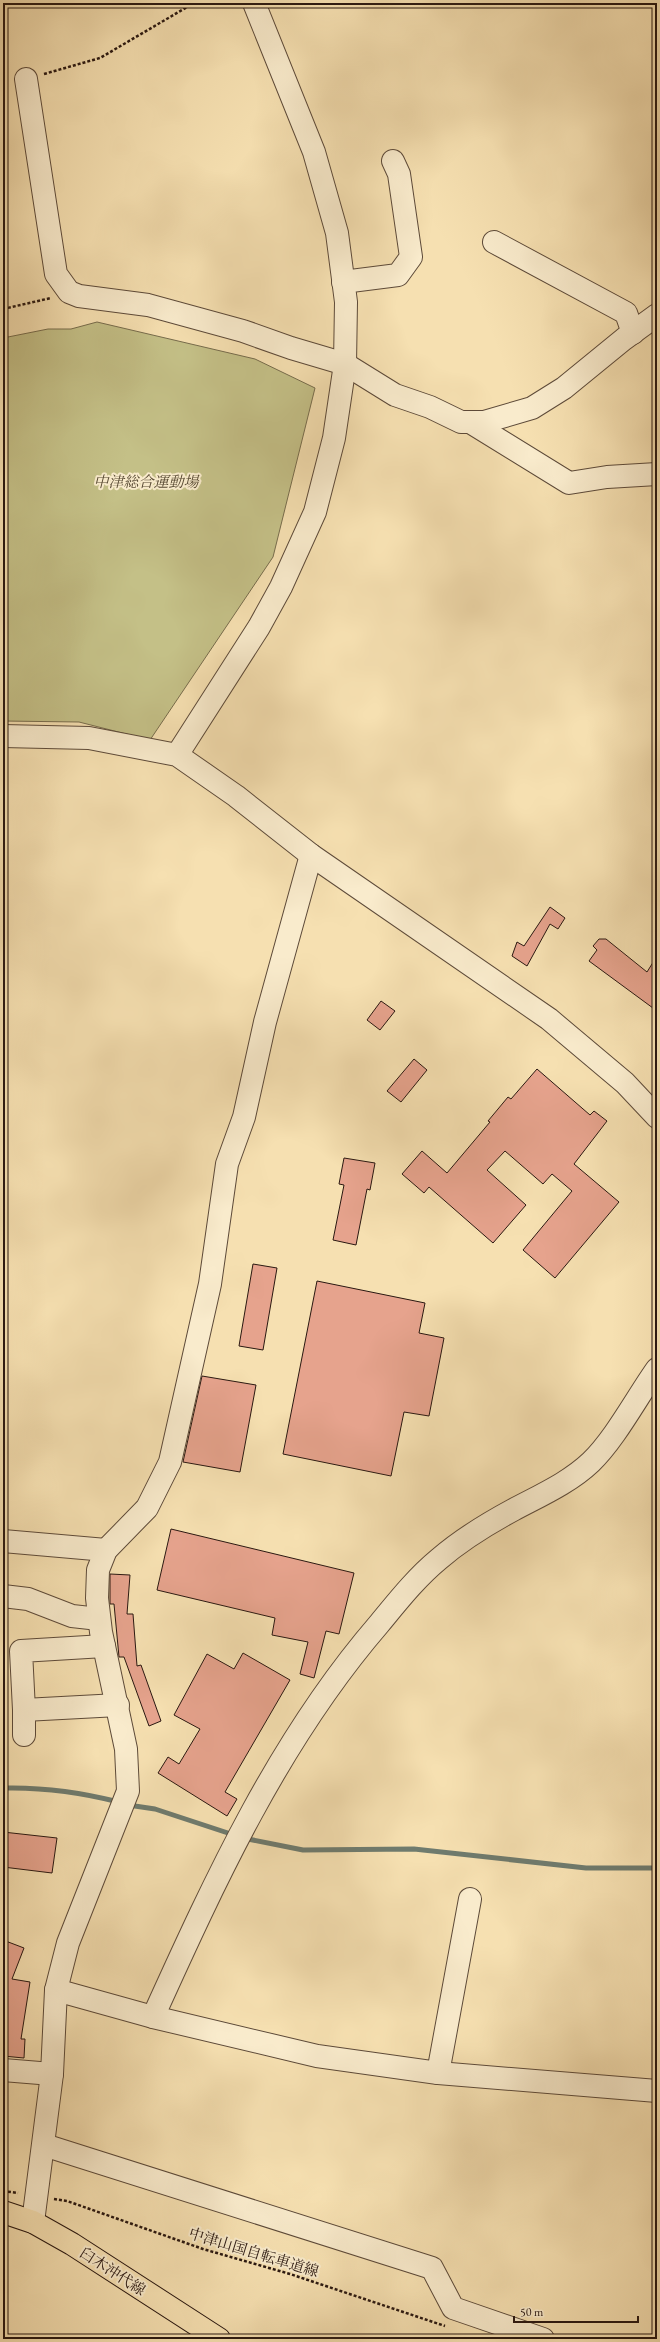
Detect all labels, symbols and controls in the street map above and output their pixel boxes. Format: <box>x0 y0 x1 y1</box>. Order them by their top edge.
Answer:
park label: 中津総合運動場 <box>93 472 200 491</box>
street label: 中津山国自転車道線 <box>187 2223 321 2281</box>
street label: 臼木沖代線 <box>76 2243 150 2299</box>
scale bar <box>514 2298 638 2324</box>
text: 50 m <box>520 2304 544 2320</box>

